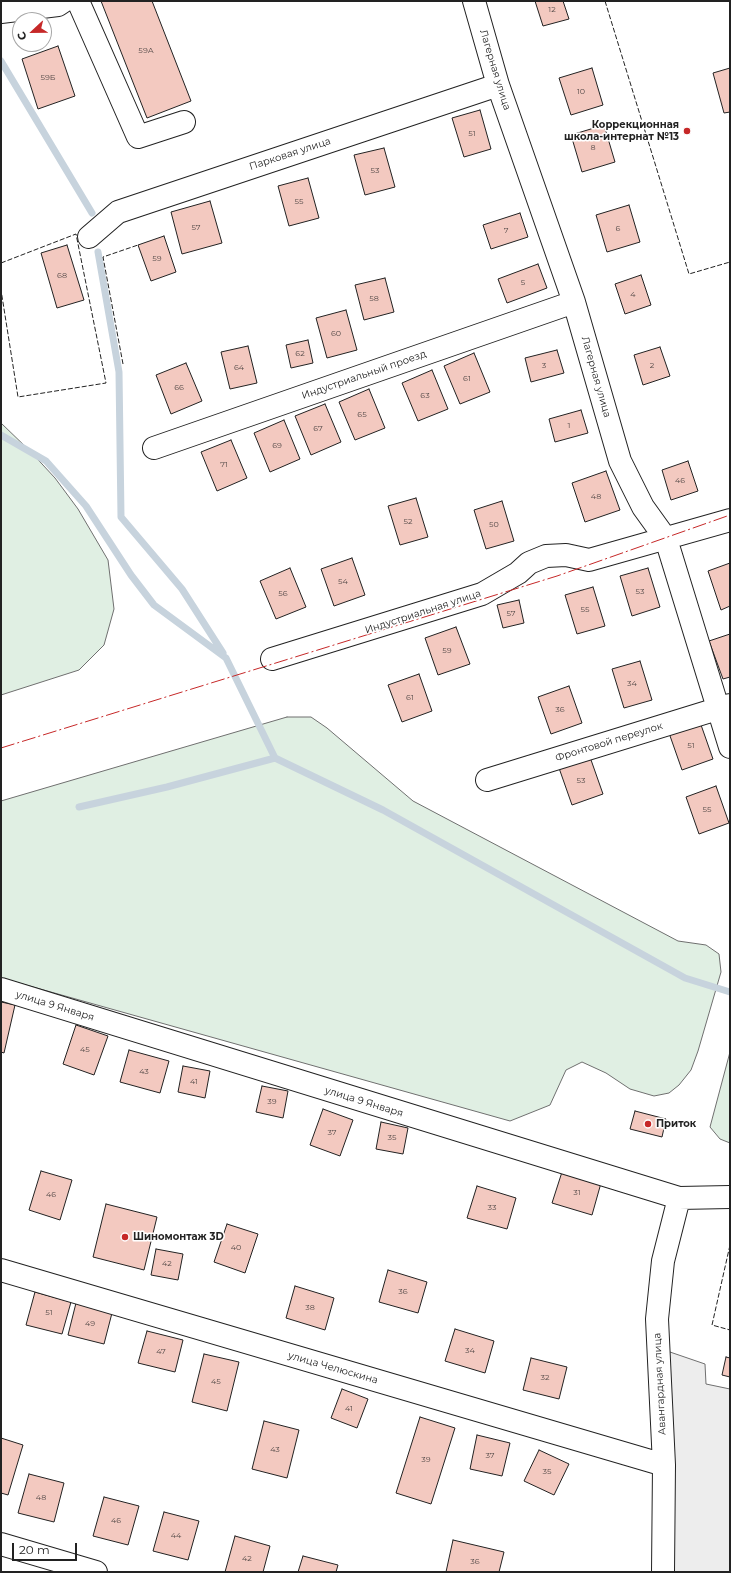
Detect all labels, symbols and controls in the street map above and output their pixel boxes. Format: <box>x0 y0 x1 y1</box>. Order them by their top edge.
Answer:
house number: 12 <box>548 5 556 15</box>
north arrow <box>12 12 52 52</box>
street label: Лагерная улица <box>477 28 513 112</box>
text: С <box>14 30 30 42</box>
house number: 59А <box>138 46 154 56</box>
house number: 59Б <box>40 73 56 83</box>
house number: 10 <box>577 87 585 97</box>
place label: Коррекционная школа-интернат №13 <box>564 119 679 142</box>
marker: Коррекционная школа-интернат №13 <box>682 126 692 136</box>
house number: 51 <box>468 129 476 139</box>
street label: Парковая улица <box>248 135 332 173</box>
house number: 8 <box>590 143 596 153</box>
house number: 53 <box>371 166 379 176</box>
house number: 55 <box>294 197 304 207</box>
house number: 57 <box>191 223 201 233</box>
house number: 6 <box>616 224 620 234</box>
house number: 7 <box>504 226 508 236</box>
house number: 59 <box>152 254 162 264</box>
house number: 68 <box>57 271 67 281</box>
house number: 5 <box>521 278 525 288</box>
house number: 4 <box>630 290 636 300</box>
house number: 58 <box>369 294 379 304</box>
house number: 60 <box>331 329 341 339</box>
street label: Лагерная улица <box>579 335 613 419</box>
street label: Индустриальный проезд <box>300 348 428 402</box>
house number: 62 <box>295 349 305 359</box>
house number: 3 <box>542 361 546 371</box>
house number: 2 <box>650 361 654 371</box>
house number: 64 <box>234 363 244 373</box>
house number: 61 <box>463 374 471 384</box>
house number: 66 <box>174 383 184 393</box>
house number: 63 <box>420 391 430 401</box>
house number: 65 <box>357 410 367 420</box>
house number: 1 <box>568 421 570 431</box>
house number: 67 <box>313 424 323 434</box>
house number: 69 <box>272 441 282 451</box>
house number: 71 <box>220 460 228 470</box>
house number: 46 <box>675 476 685 486</box>
house number: 48 <box>591 492 601 502</box>
house number: 52 <box>403 517 413 527</box>
house number: 50 <box>489 520 499 530</box>
house number: 54 <box>338 577 348 587</box>
house number: 53 <box>636 587 644 597</box>
street label: Индустриальная улица <box>364 588 482 636</box>
house number: 56 <box>278 589 288 599</box>
house number: 55 <box>580 605 590 615</box>
house number: 57 <box>506 609 516 619</box>
house number: 59 <box>442 646 452 656</box>
house number: 34 <box>627 679 637 689</box>
house number: 61 <box>406 693 414 703</box>
house number: 36 <box>555 705 565 715</box>
street label: Фронтовой переулок <box>554 720 664 764</box>
house number: 51 <box>687 741 695 751</box>
house number: 53 <box>577 776 585 786</box>
house number: 55 <box>702 805 712 815</box>
street label: улица 9 Января <box>14 988 96 1024</box>
house number: 45 <box>80 1045 90 1055</box>
house number: 43 <box>139 1067 149 1077</box>
house number: 41 <box>190 1077 198 1087</box>
street label: улица 9 Января <box>323 1084 405 1120</box>
house number: 39 <box>267 1097 277 1107</box>
place label: Приток <box>656 1118 696 1130</box>
marker: Приток <box>643 1119 653 1129</box>
house number: 37 <box>327 1128 337 1138</box>
house number: 35 <box>388 1133 396 1143</box>
house number: 31 <box>573 1188 581 1198</box>
house number: 46 <box>46 1190 56 1200</box>
house number: 33 <box>488 1203 496 1213</box>
place label: Шиномонтаж 3D <box>133 1231 224 1243</box>
marker: Шиномонтаж 3D <box>120 1232 130 1242</box>
house number: 40 <box>231 1243 241 1253</box>
house number: 42 <box>162 1259 172 1269</box>
house number: 36 <box>398 1287 408 1297</box>
house number: 38 <box>305 1303 315 1313</box>
house number: 51 <box>45 1308 53 1318</box>
house number: 49 <box>85 1319 95 1329</box>
street label: Авангардная улица <box>651 1333 669 1435</box>
house number: 34 <box>465 1346 475 1356</box>
house number: 47 <box>156 1347 166 1357</box>
street label: улица Челюскина <box>287 1349 379 1387</box>
house number: 32 <box>540 1373 550 1383</box>
house number: 45 <box>211 1377 221 1387</box>
house number: 41 <box>345 1404 353 1414</box>
house number: 43 <box>270 1445 280 1455</box>
house number: 37 <box>485 1451 495 1461</box>
house number: 39 <box>421 1455 431 1465</box>
house number: 35 <box>543 1467 551 1477</box>
house number: 48 <box>36 1493 46 1503</box>
house number: 46 <box>111 1516 121 1526</box>
house number: 44 <box>171 1531 181 1541</box>
scale bar <box>14 1535 79 1561</box>
text: 20 m <box>19 1542 50 1557</box>
house number: 42 <box>242 1554 252 1564</box>
house number: 36 <box>470 1557 480 1567</box>

